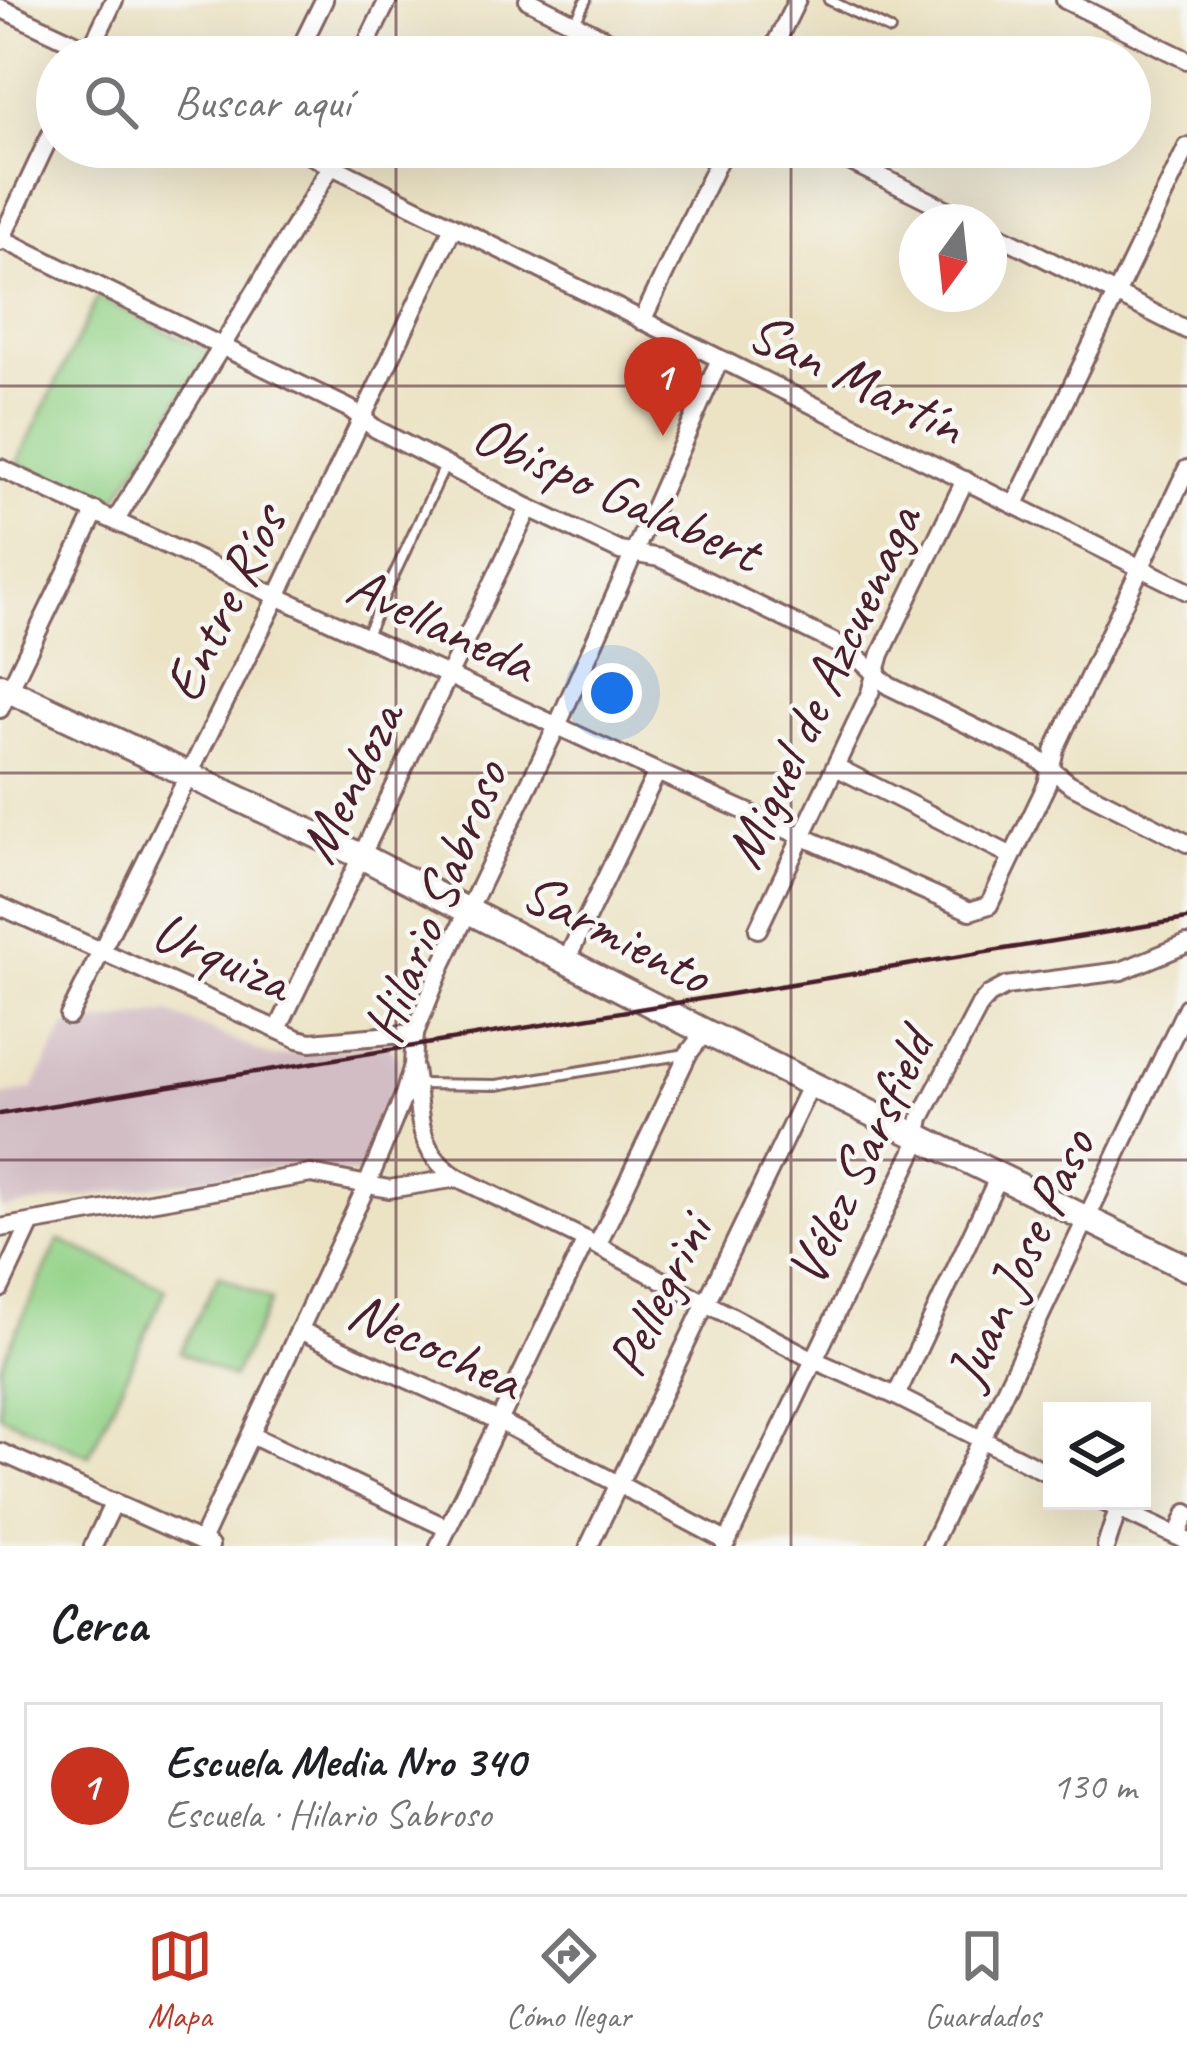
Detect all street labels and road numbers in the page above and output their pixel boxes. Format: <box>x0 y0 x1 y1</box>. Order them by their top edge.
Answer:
street label: San Martín <box>737 295 978 462</box>
street label: Obispo Galabert <box>462 398 776 590</box>
street label: Entre Ríos <box>146 489 304 713</box>
street label: Miguel de Azcuenaga <box>707 491 939 879</box>
street label: Avellaneda <box>336 549 551 700</box>
street label: Mendoza <box>280 687 421 874</box>
street label: Hilario Sabroso <box>346 748 525 1052</box>
street label: Sarmiento <box>511 855 725 1012</box>
street label: Urquiza <box>142 894 306 1020</box>
street label: Vélez Sarsfield <box>769 1011 954 1297</box>
street label: Juan Jose Paso <box>928 1116 1112 1401</box>
street label: Pellegrini <box>589 1198 731 1388</box>
street label: Necochea <box>337 1274 537 1418</box>

